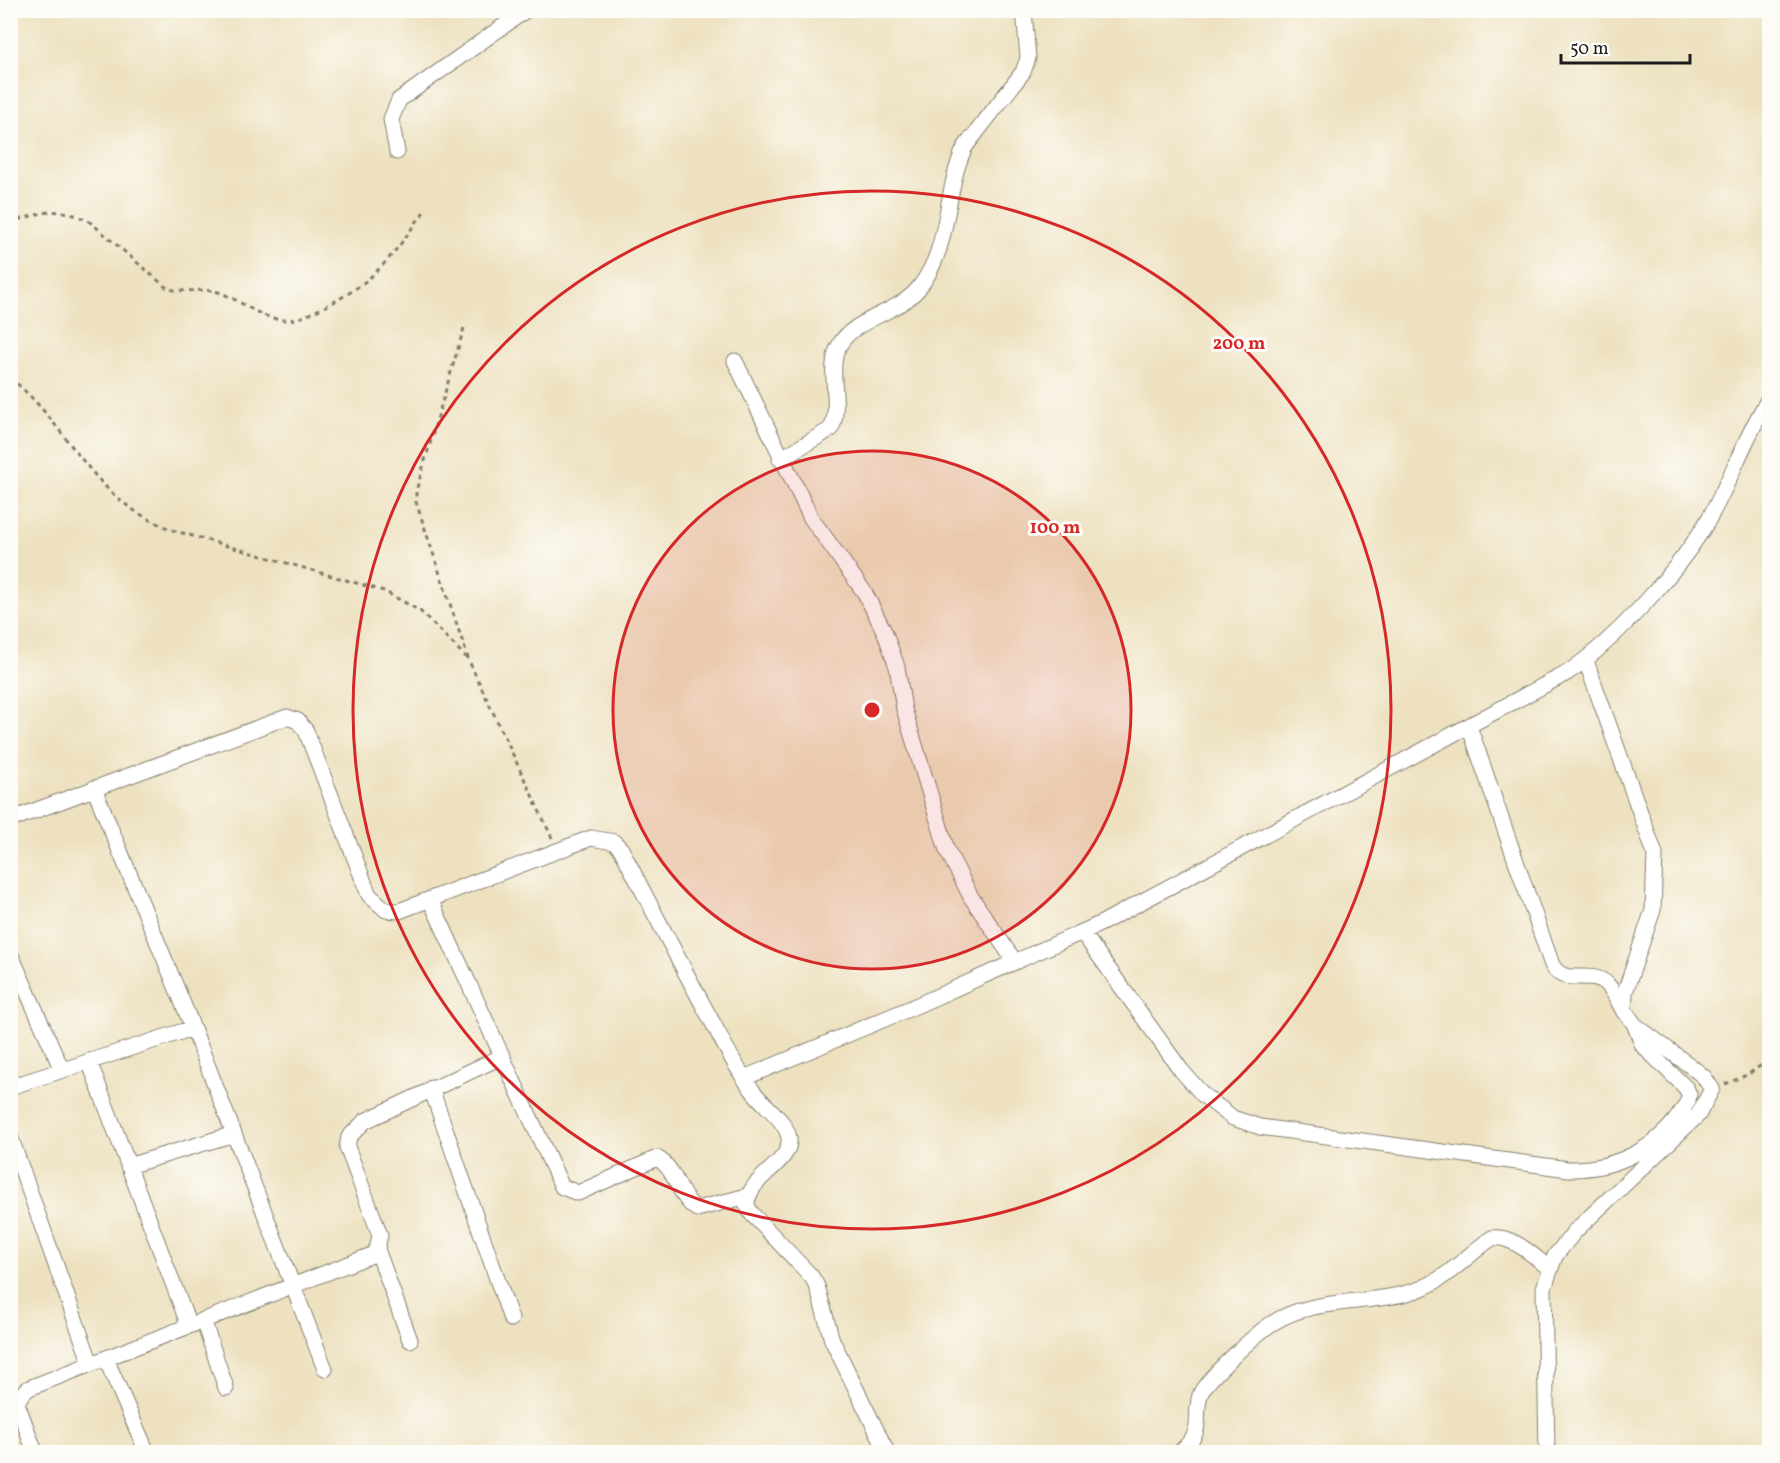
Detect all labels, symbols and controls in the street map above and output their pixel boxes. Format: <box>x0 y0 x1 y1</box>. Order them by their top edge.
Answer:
scale bar <box>1561 27 1690 65</box>
text: 50 m <box>1570 37 1609 62</box>
text: 200 m <box>1213 332 1265 357</box>
text: 100 m <box>1030 516 1080 541</box>
centre of rings <box>862 700 882 720</box>

